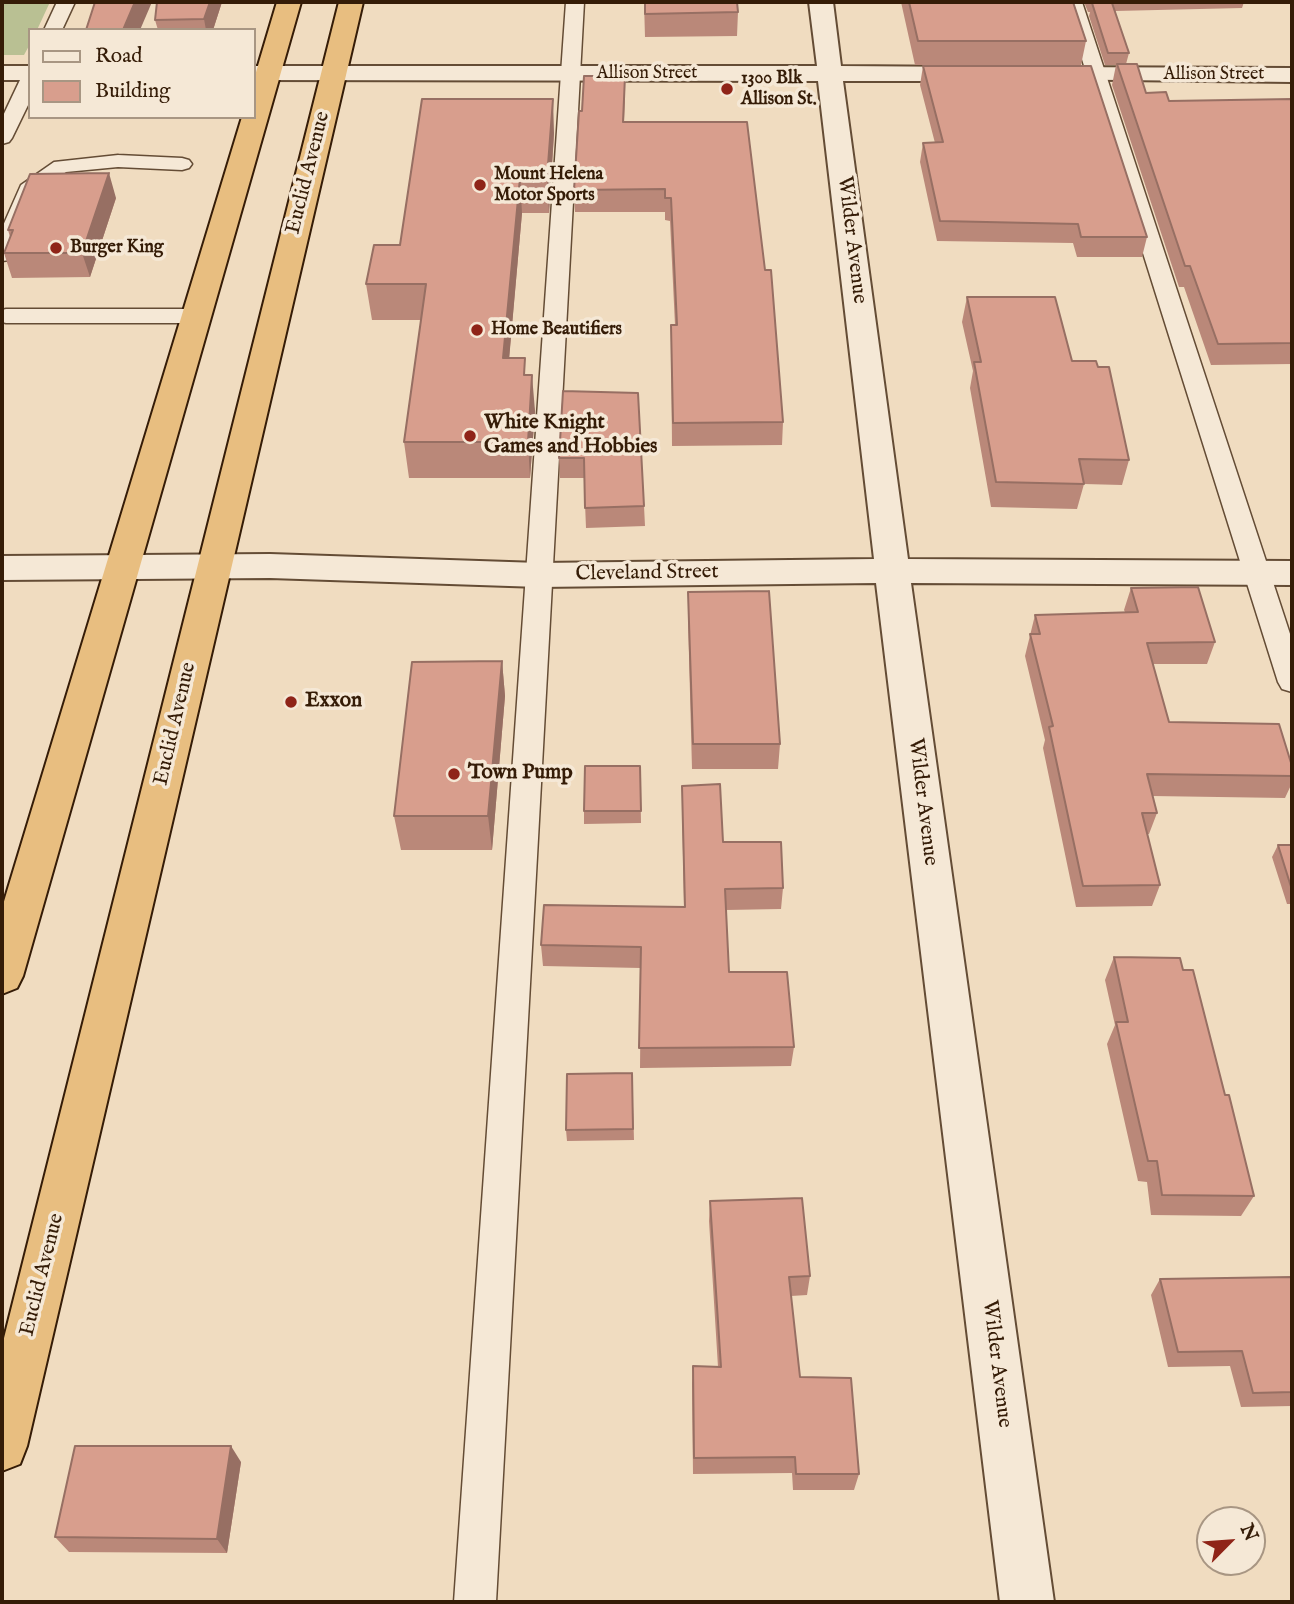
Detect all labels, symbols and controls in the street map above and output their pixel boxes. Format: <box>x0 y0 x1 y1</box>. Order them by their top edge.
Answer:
legend <box>28 28 256 119</box>
text: Road <box>95 43 142 70</box>
street label: Allison Street <box>596 63 698 85</box>
street label: Allison Street <box>1163 64 1265 86</box>
place label: 1300 Blk Allison St. <box>741 68 817 110</box>
text: Building <box>95 78 170 105</box>
marker: 1300 Blk Allison St. <box>719 81 735 97</box>
street label: Euclid Avenue <box>282 109 336 237</box>
place label: Mount Helena Motor Sports <box>494 164 603 206</box>
street label: Wilder Avenue <box>831 175 871 305</box>
marker: Mount Helena Motor Sports <box>472 177 488 193</box>
place label: Burger King <box>70 237 164 259</box>
marker: Burger King <box>48 240 64 256</box>
place label: Home Beautifiers <box>491 319 622 341</box>
marker: Home Beautifiers <box>469 322 485 338</box>
place label: White Knight Games and Hobbies <box>484 411 657 461</box>
marker: White Knight Games and Hobbies <box>462 428 478 444</box>
street label: Cleveland Street <box>575 560 719 588</box>
street label: Euclid Avenue <box>150 660 202 788</box>
place label: Exxon <box>305 689 362 715</box>
marker: Exxon <box>283 694 299 710</box>
street label: Wilder Avenue <box>902 737 942 867</box>
place label: Town Pump <box>468 761 573 787</box>
marker: Town Pump <box>446 766 462 782</box>
street label: Euclid Avenue <box>16 1211 70 1339</box>
street label: Wilder Avenue <box>976 1299 1016 1429</box>
north arrow <box>1196 1506 1266 1576</box>
text: N <box>1234 1520 1263 1545</box>

